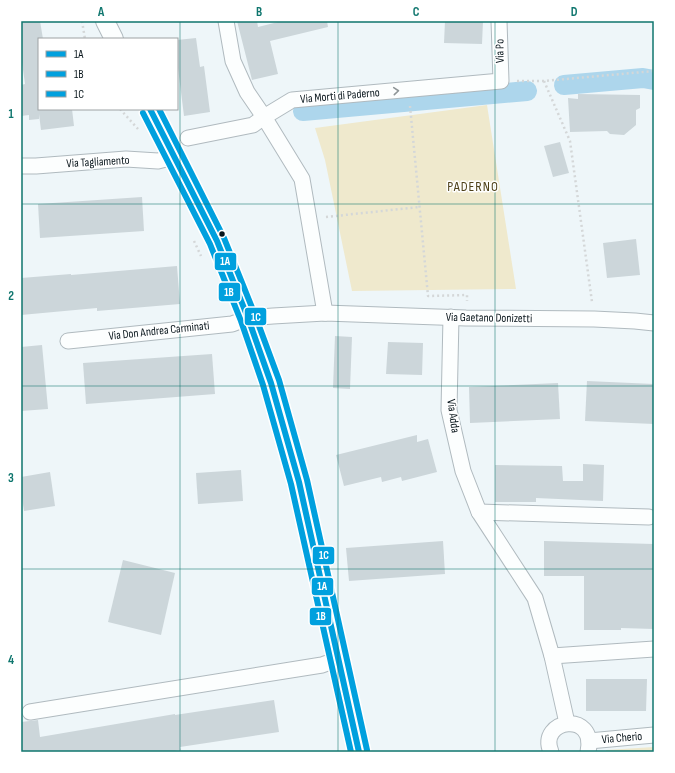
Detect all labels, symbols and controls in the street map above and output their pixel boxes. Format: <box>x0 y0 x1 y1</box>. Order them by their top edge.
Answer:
text: A <box>97 4 105 20</box>
text: B <box>256 4 262 20</box>
text: C <box>413 4 420 20</box>
text: D <box>571 4 578 20</box>
legend <box>38 38 178 110</box>
street label: Via Po <box>492 39 508 63</box>
text: 1A <box>74 47 84 62</box>
text: 1B <box>74 67 84 82</box>
street label: Via Morti di Paderno <box>300 85 380 107</box>
one-way arrow <box>393 86 399 95</box>
text: 1C <box>74 87 84 102</box>
text: 1 <box>8 106 14 122</box>
street label: Via Tagliamento <box>66 153 130 171</box>
district label: PADERNO <box>447 178 499 195</box>
unlabelled marker <box>217 229 227 239</box>
line badge: 1A <box>214 252 237 271</box>
text: 1A <box>220 255 231 268</box>
line badge: 1B <box>218 282 241 302</box>
text: 1B <box>224 286 234 299</box>
text: 2 <box>8 288 14 304</box>
line badge: 1C <box>244 307 267 326</box>
street label: Via Gaetano Donizetti <box>446 310 532 326</box>
text: 1C <box>251 311 261 324</box>
street label: Via Don Andrea Carminati <box>108 318 210 344</box>
street label: Via Adda <box>443 398 463 434</box>
text: 3 <box>8 470 14 486</box>
line badge: 1C <box>312 546 335 565</box>
text: 1C <box>319 549 329 562</box>
line badge: 1A <box>311 577 334 596</box>
text: 1A <box>317 580 328 593</box>
line badge: 1B <box>309 607 332 626</box>
text: 1B <box>316 610 326 623</box>
text: 4 <box>8 652 14 668</box>
street label: Via Cherio <box>601 729 643 747</box>

